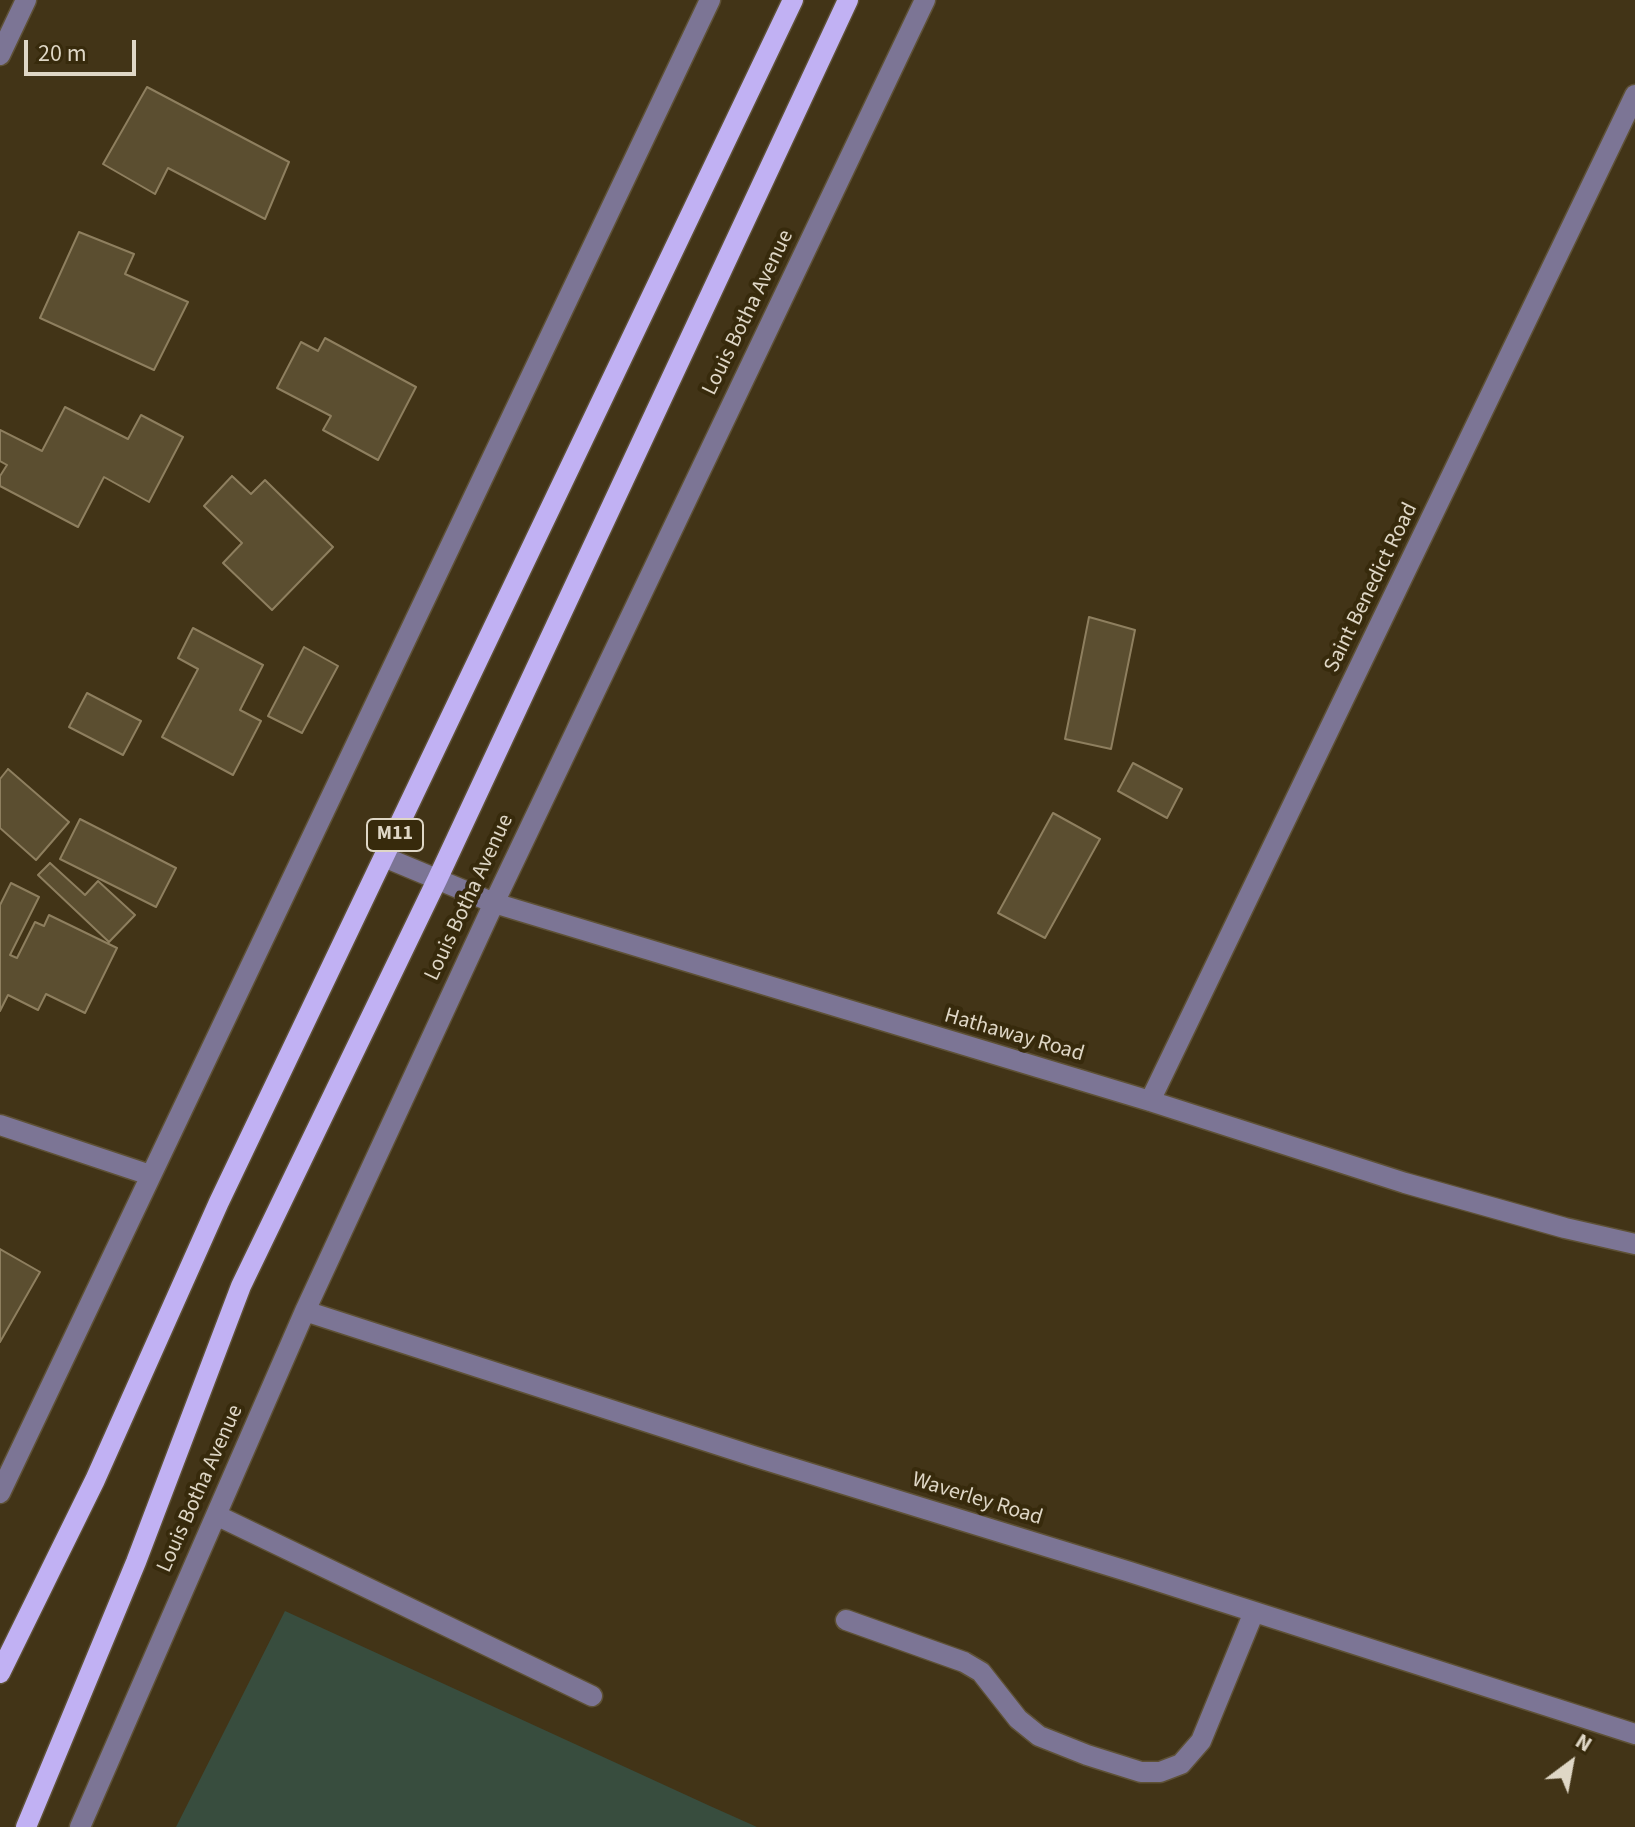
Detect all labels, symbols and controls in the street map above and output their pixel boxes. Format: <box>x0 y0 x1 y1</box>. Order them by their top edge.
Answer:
scale bar <box>28 24 140 74</box>
text: 20 m <box>38 36 87 71</box>
street label: Louis Botha Avenue <box>698 226 800 400</box>
street label: Saint Benedict Road <box>1319 499 1425 677</box>
street label: Louis Botha Avenue <box>420 811 520 985</box>
road number: M11 <box>367 819 423 851</box>
street label: Hathaway Road <box>941 1003 1087 1069</box>
street label: Louis Botha Avenue <box>152 1401 250 1577</box>
street label: Waverley Road <box>908 1468 1046 1532</box>
north arrow <box>1531 1723 1611 1803</box>
text: N <box>1569 1725 1598 1760</box>

